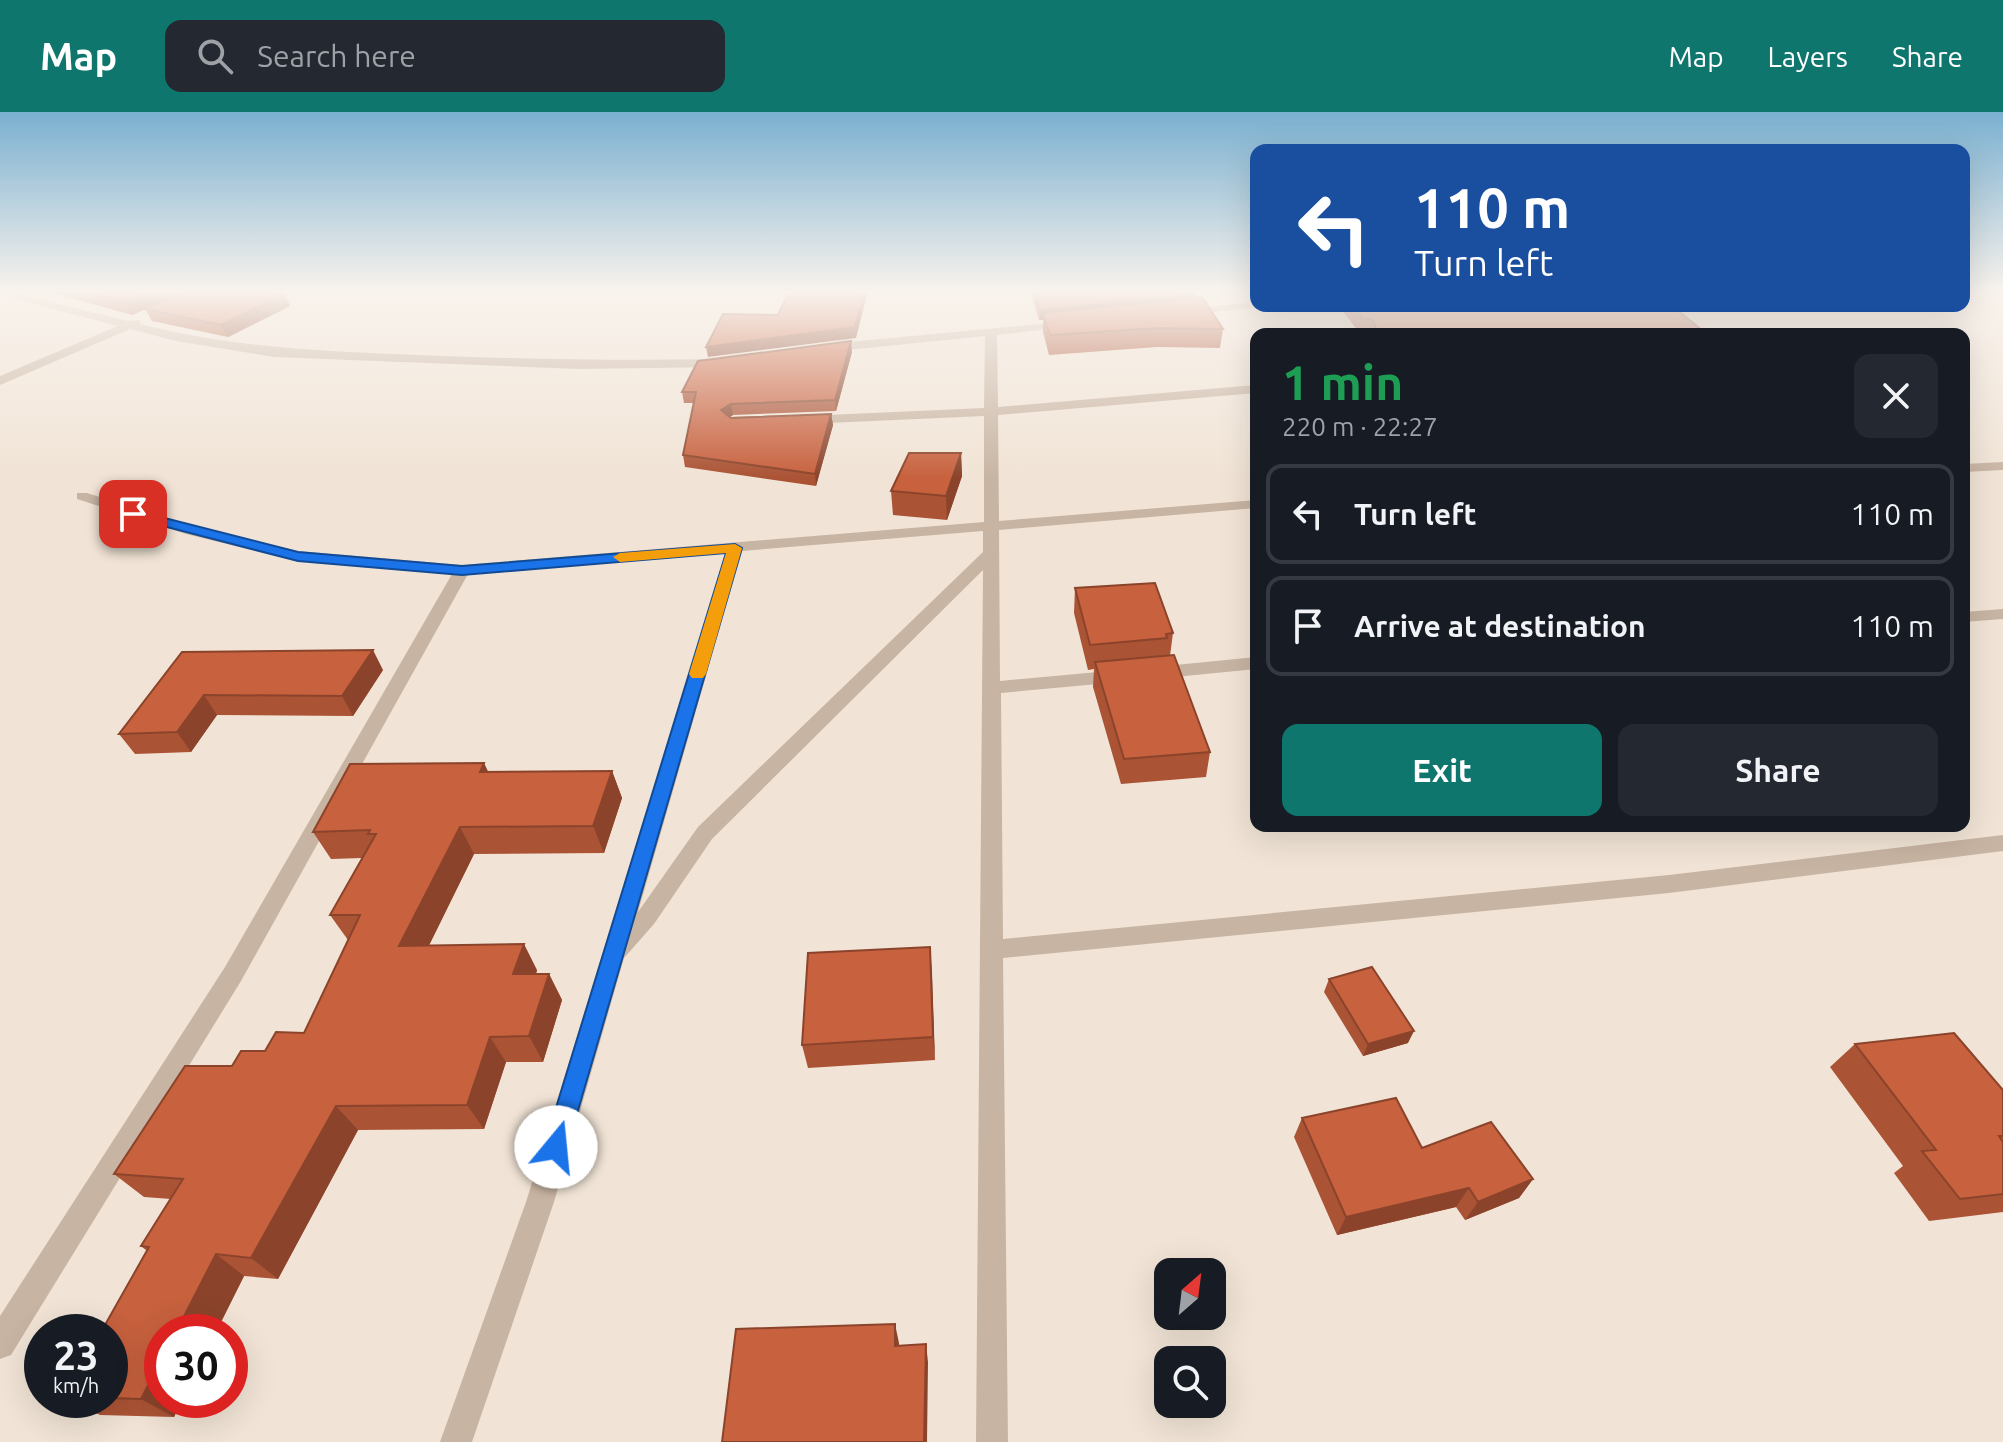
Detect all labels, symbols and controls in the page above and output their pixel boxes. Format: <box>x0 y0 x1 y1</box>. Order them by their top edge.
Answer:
search box <box>165 20 725 92</box>
icon: search <box>193 34 237 78</box>
text: Map <box>40 35 117 77</box>
text: Search here <box>257 39 416 73</box>
text: Map <box>1668 41 1724 72</box>
text: Layers <box>1768 41 1848 72</box>
text: Share <box>1892 41 1963 72</box>
icon: left <box>1282 176 1386 280</box>
text: 110 m <box>1414 176 1570 239</box>
text: Turn left <box>1414 242 1553 283</box>
button: close <box>1854 354 1938 438</box>
text: 1 min <box>1282 355 1403 409</box>
text: 220 m · 22:27 <box>1282 412 1438 441</box>
pin <box>99 480 167 548</box>
icon: arrive <box>111 492 155 536</box>
icon: left <box>1286 492 1330 536</box>
text: Turn left <box>1354 497 1476 531</box>
text: 110 m <box>1850 497 1934 531</box>
icon: arrive <box>1286 604 1330 648</box>
text: Arrive at destination <box>1354 609 1646 643</box>
text: 110 m <box>1850 609 1934 643</box>
button: Exit <box>1282 724 1602 816</box>
button: Share <box>1618 724 1938 816</box>
position arrow <box>514 1105 598 1189</box>
north arrow <box>1154 1258 1226 1330</box>
map controls <box>1154 1258 1226 1418</box>
speed limit sign: 30 <box>144 1314 248 1418</box>
text: 23 <box>53 1333 99 1378</box>
button: search <box>1154 1346 1226 1418</box>
text: km/h <box>53 1374 99 1397</box>

